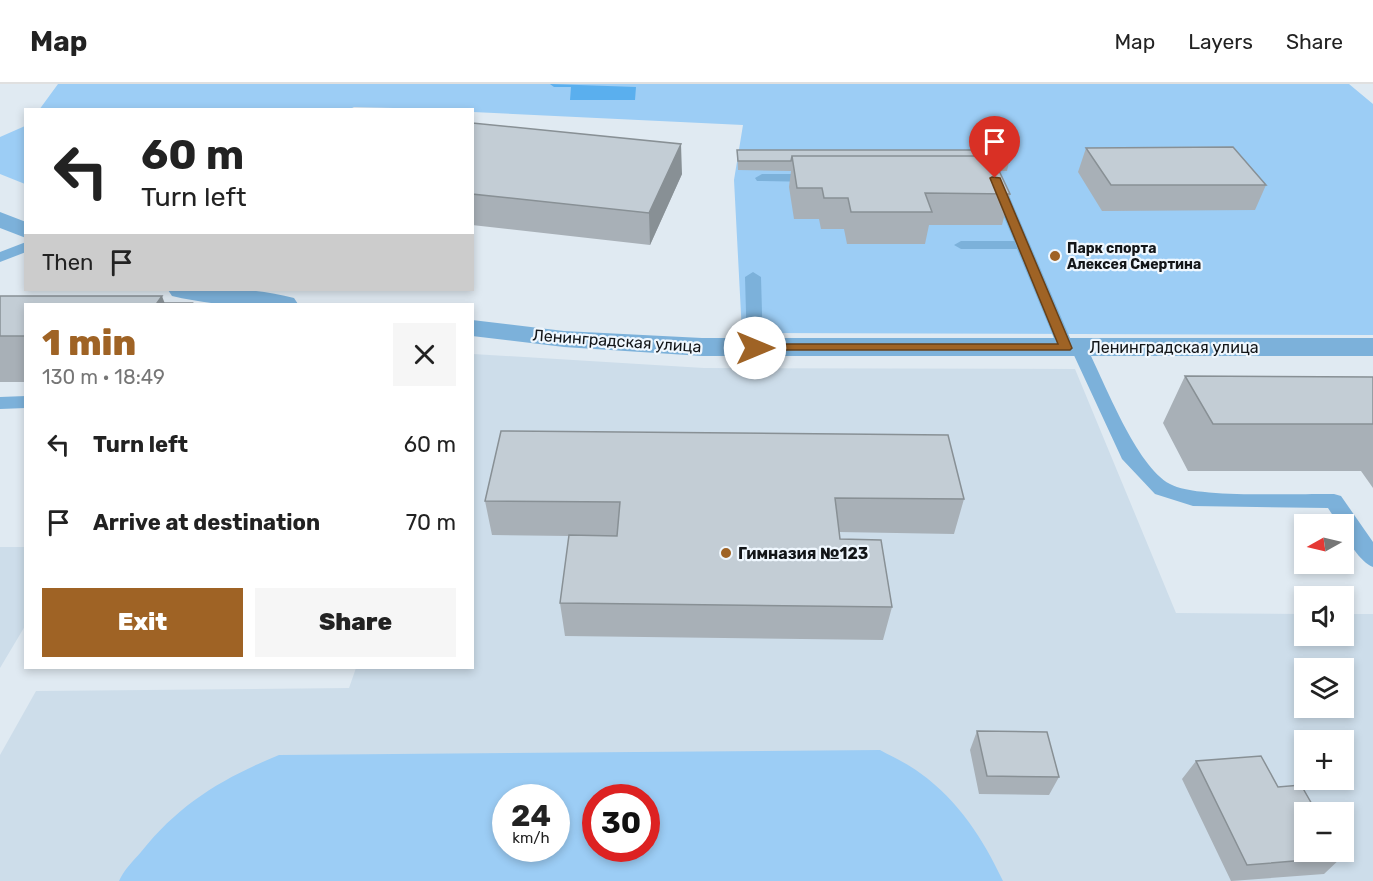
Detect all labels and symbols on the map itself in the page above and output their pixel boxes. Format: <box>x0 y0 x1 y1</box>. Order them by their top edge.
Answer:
pin <box>969 116 1020 178</box>
place label: Парк спорта Алексея Смертина <box>1067 240 1201 273</box>
marker: Парк спорта Алексея Смертина <box>1048 249 1062 263</box>
position arrow <box>723 316 787 380</box>
street label: Ленинградская улица <box>532 326 702 356</box>
street label: Ленинградская улица <box>1089 338 1259 357</box>
north arrow <box>1294 514 1354 574</box>
place label: Гимназия №123 <box>738 544 868 563</box>
marker: Гимназия №123 <box>719 546 733 560</box>
speed limit sign: 30 <box>582 784 660 862</box>

